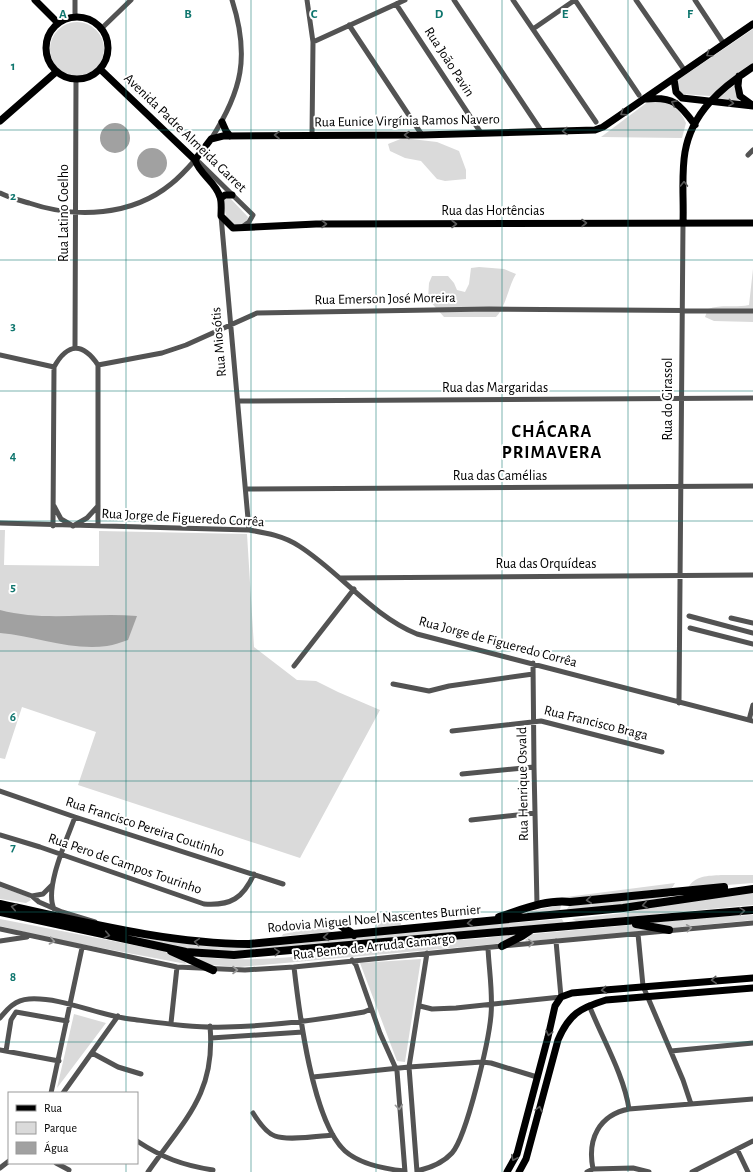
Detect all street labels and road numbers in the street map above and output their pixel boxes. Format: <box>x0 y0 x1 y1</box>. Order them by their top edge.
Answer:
street label: Rua João Pavin <box>421 25 477 99</box>
street label: Avenida Padre Almeida Garret <box>121 71 249 195</box>
street label: Rua Eunice Virgínia Ramos Navero <box>314 112 500 130</box>
street label: Rua Latino Coelho <box>57 164 71 262</box>
street label: Rua das Hortências <box>441 204 545 218</box>
street label: Rua Emerson José Moreira <box>314 291 456 307</box>
street label: Rua Miosótis <box>209 307 229 377</box>
street label: Rua do Girassol <box>661 357 675 441</box>
street label: Rua das Margaridas <box>442 381 548 395</box>
street label: Rua das Camélias <box>453 469 547 483</box>
street label: Rua Jorge de Figueredo Corrêa <box>101 507 265 529</box>
street label: Rua das Orquídeas <box>495 557 597 571</box>
street label: Rua Jorge de Figueredo Corrêa <box>417 614 579 670</box>
street label: Rua Francisco Braga <box>543 703 650 743</box>
street label: Rua Henrique Osvald <box>515 727 531 841</box>
street label: Rua Francisco Pereira Coutinho <box>64 795 226 859</box>
street label: Rua Pero de Campos Tourinho <box>46 831 204 897</box>
street label: Rodovia Miguel Noel Nascentes Burnier <box>267 903 482 935</box>
street label: Rua Bento de Arruda Camargo <box>292 931 456 963</box>

